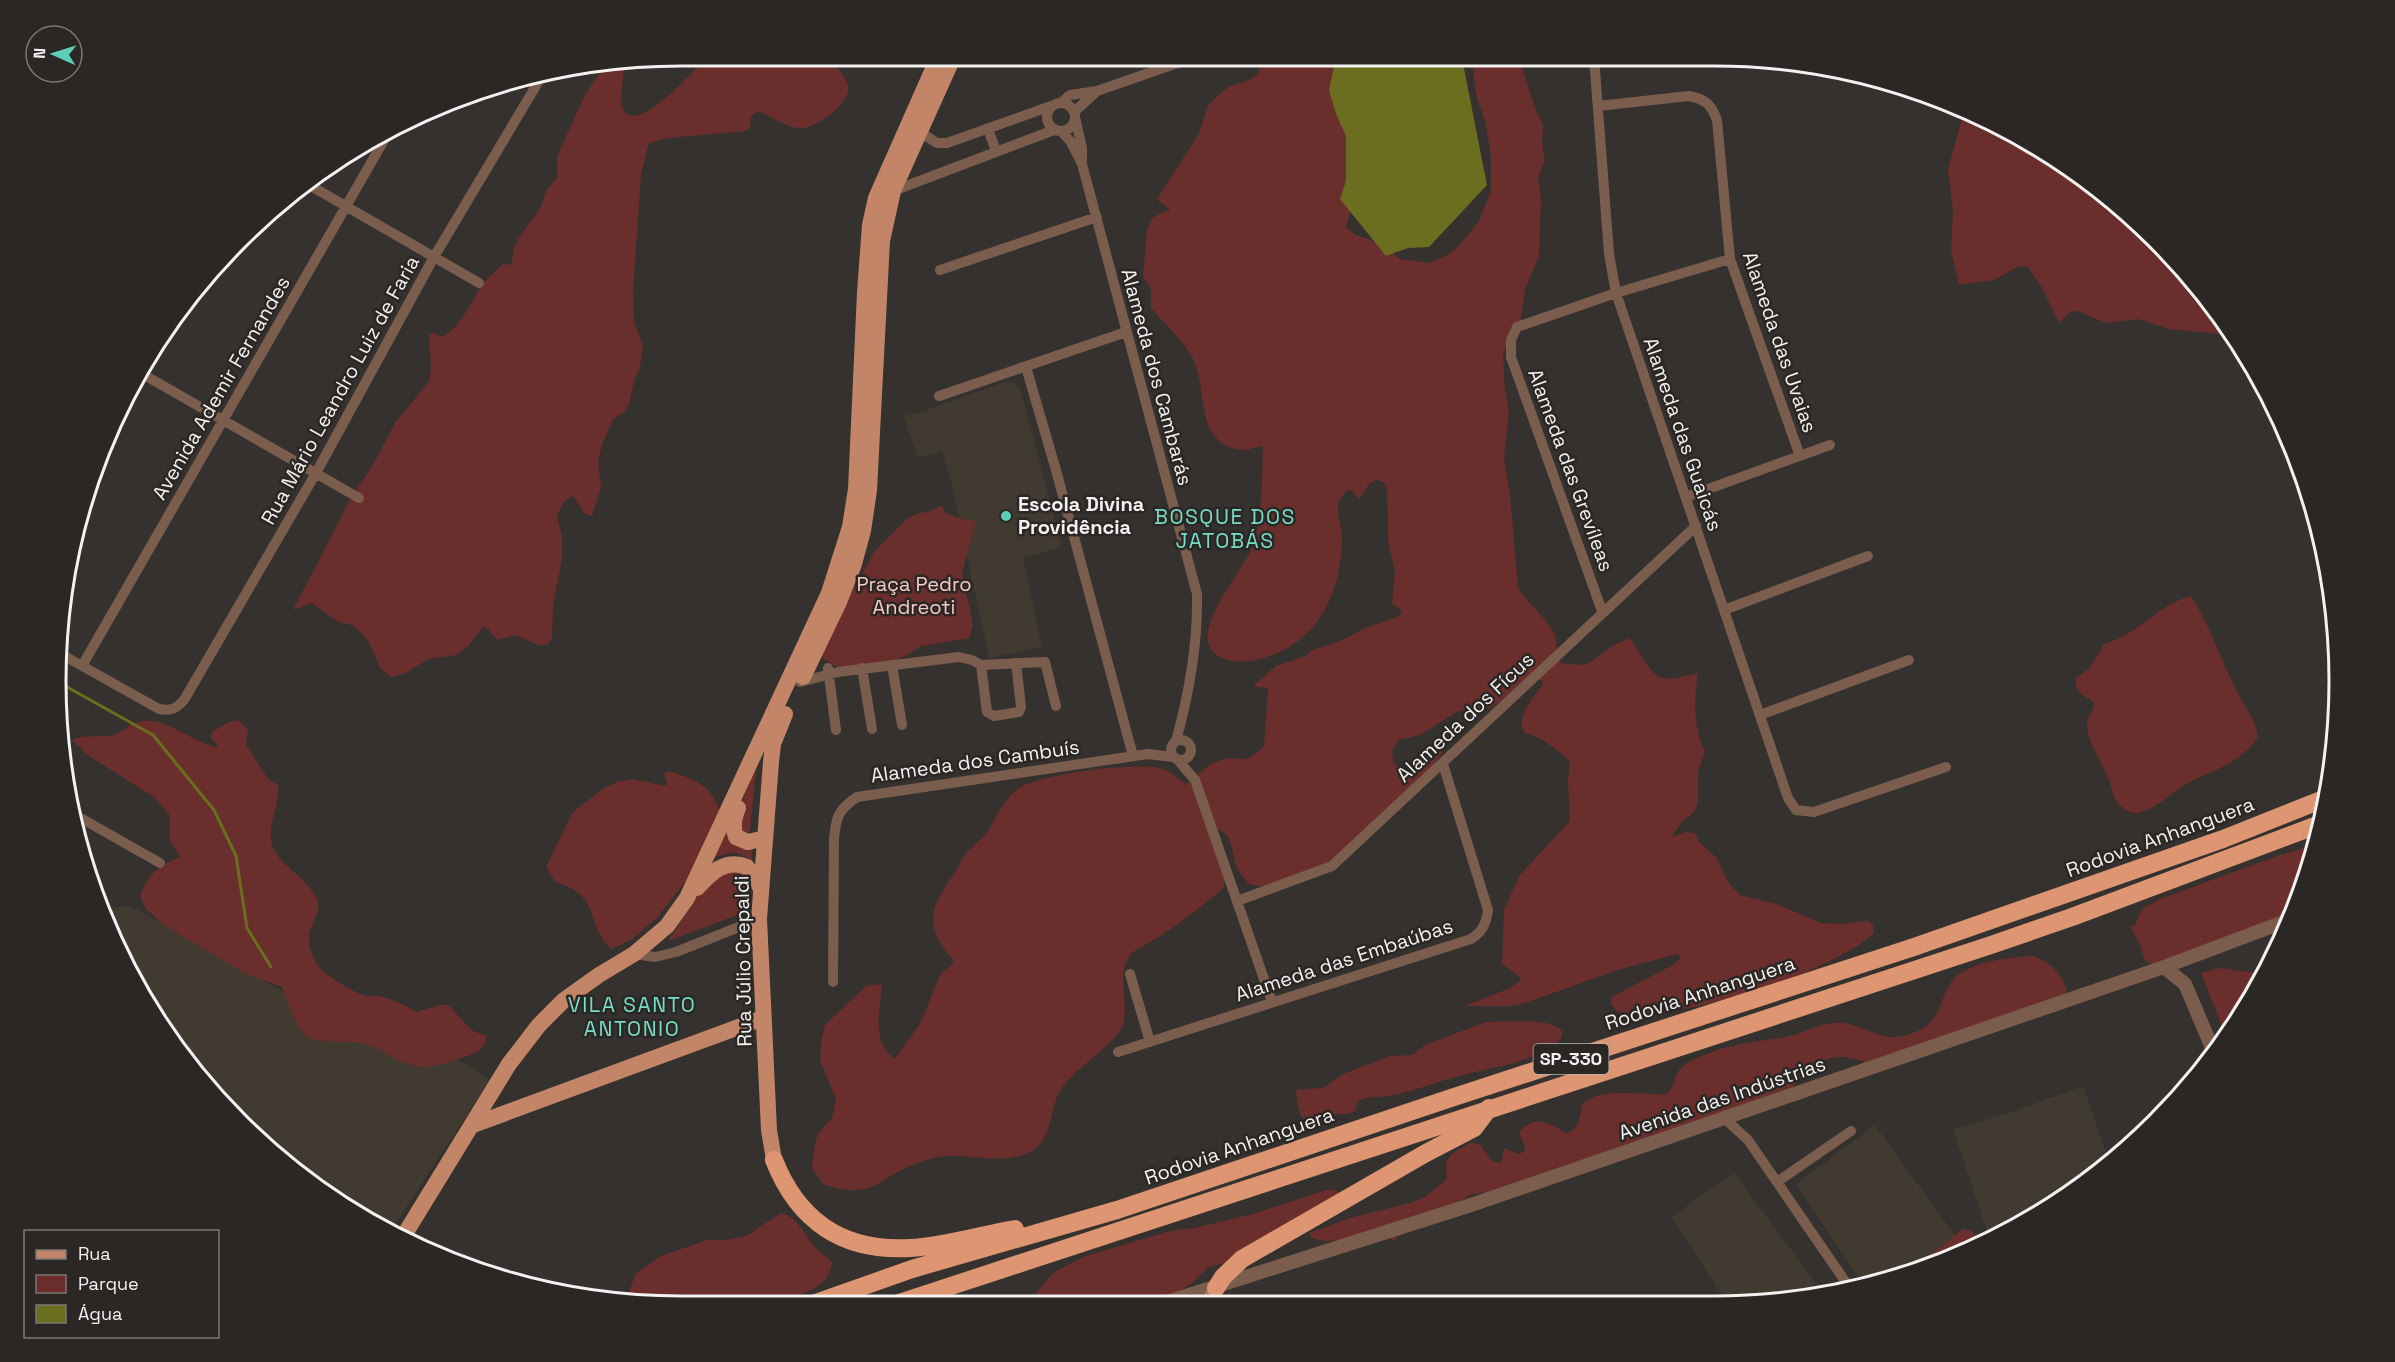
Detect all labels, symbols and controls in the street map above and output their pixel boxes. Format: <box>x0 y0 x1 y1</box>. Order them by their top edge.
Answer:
north arrow <box>24 24 84 84</box>
text: N <box>29 47 50 59</box>
street label: Alameda das Uvaias <box>1737 248 1823 436</box>
street label: Rua Mário Leandro Luiz de Faria <box>255 251 425 529</box>
street label: Alameda dos Cambarás <box>1116 266 1198 488</box>
street label: Avenida Ademir Fernandes <box>146 271 296 505</box>
street label: Alameda das Guaicás <box>1638 334 1728 534</box>
street label: Alameda das Grevíleas <box>1522 365 1620 575</box>
place label: Escola Divina Providência <box>1018 491 1145 540</box>
district label: BOSQUE DOS JATOBÁS <box>1154 503 1296 554</box>
marker: Escola Divina Providência <box>999 509 1013 523</box>
park label: Praça Pedro Andreoti <box>856 571 972 620</box>
street label: Alameda dos Fícus <box>1391 646 1539 788</box>
street label: Alameda dos Cambuís <box>869 733 1081 789</box>
street label: Rodovia Anhanguera <box>2062 791 2258 883</box>
street label: Rua Júlio Crepaldi <box>729 875 757 1047</box>
street label: Alameda das Embaúbas <box>1232 913 1456 1007</box>
street label: Rodovia Anhanguera <box>1602 950 1798 1036</box>
district label: VILA SANTO ANTONIO <box>568 991 696 1042</box>
road number: SP-330 <box>1534 1044 1608 1074</box>
street label: Avenida das Indústrias <box>1615 1050 1829 1146</box>
street label: Rodovia Anhanguera <box>1141 1101 1337 1191</box>
legend <box>24 1230 219 1338</box>
text: Rua <box>78 1242 111 1265</box>
text: Parque <box>78 1272 139 1295</box>
text: Água <box>78 1302 122 1325</box>

